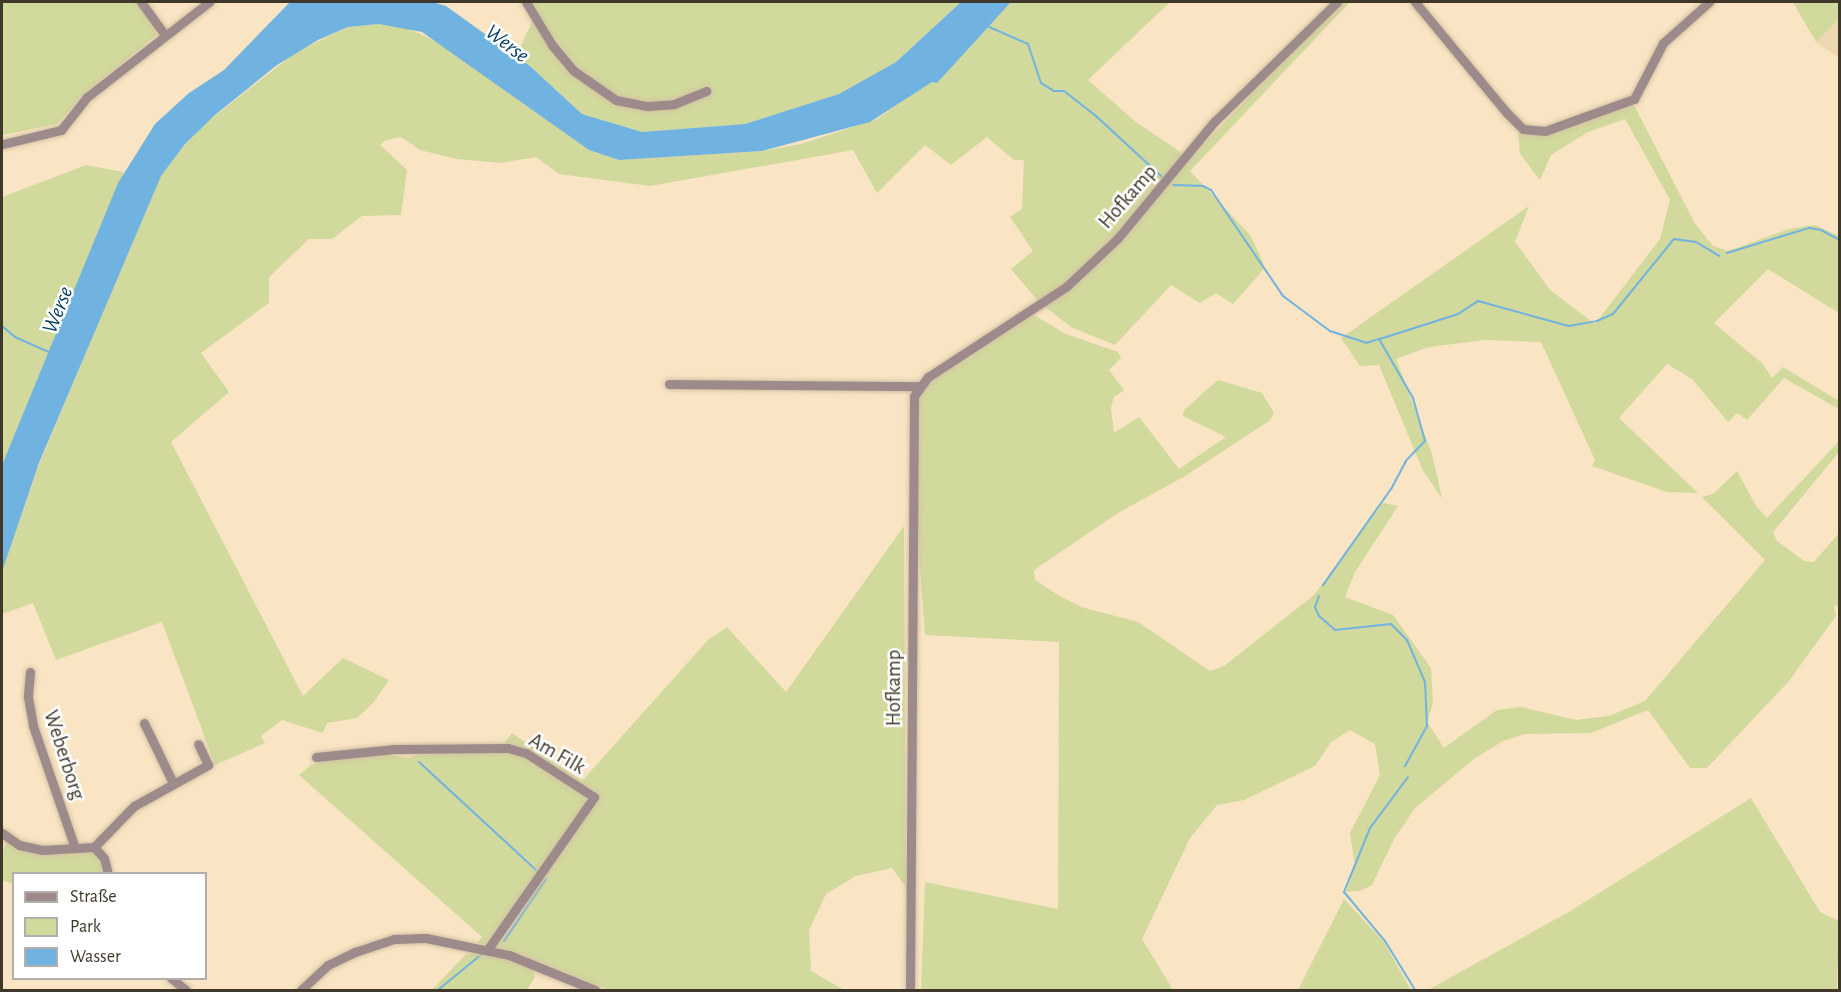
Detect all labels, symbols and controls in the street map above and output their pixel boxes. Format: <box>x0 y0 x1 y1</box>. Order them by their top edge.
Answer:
water label: Werse <box>480 19 534 69</box>
street label: Hofkamp <box>1093 160 1163 234</box>
water label: Werse <box>37 283 79 337</box>
street label: Hofkamp <box>881 650 907 726</box>
street label: Weberborg <box>38 707 90 803</box>
street label: Am Filk <box>524 728 590 780</box>
legend <box>12 872 207 980</box>
text: Straße <box>70 888 116 906</box>
text: Park <box>70 918 101 936</box>
text: Wasser <box>70 948 121 966</box>

